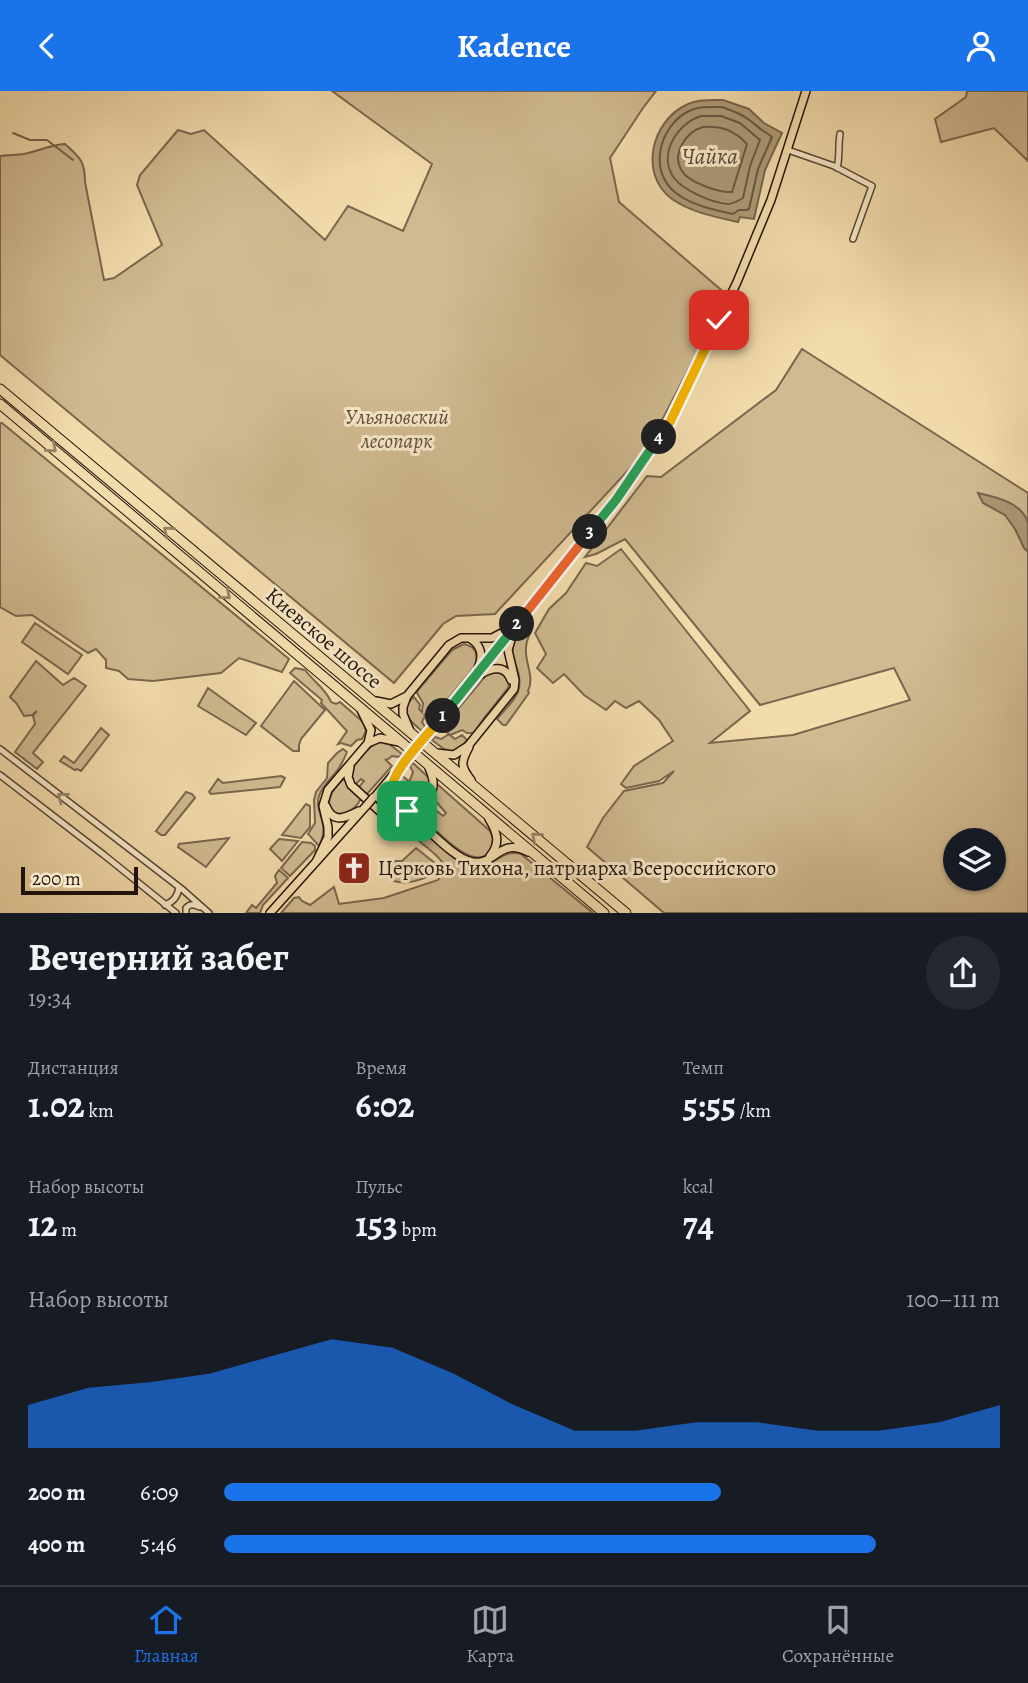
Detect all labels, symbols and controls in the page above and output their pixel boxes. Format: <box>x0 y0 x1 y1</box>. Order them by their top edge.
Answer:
text: Kadence <box>457 24 571 68</box>
icon: back <box>28 27 66 65</box>
icon: person <box>962 27 1000 65</box>
water label: Чайка <box>682 141 738 172</box>
pin <box>689 290 749 350</box>
icon: check <box>700 301 738 339</box>
park label: Ульяновский лесопарк <box>345 403 449 455</box>
pin: 4 <box>642 419 676 455</box>
text: 4 <box>654 423 663 449</box>
one-way arrow <box>44 440 57 452</box>
pin: 3 <box>572 515 608 549</box>
text: 3 <box>585 518 594 544</box>
one-way arrow <box>163 527 175 540</box>
street label: Киевское шоссе <box>260 581 388 695</box>
one-way arrow <box>218 586 231 599</box>
pin: 2 <box>500 607 534 641</box>
text: 2 <box>512 610 521 636</box>
pin: 1 <box>426 699 460 733</box>
text: 1 <box>439 702 446 728</box>
pin <box>377 781 437 841</box>
one-way arrow <box>57 792 69 805</box>
icon: arrive <box>388 792 426 830</box>
map controls <box>943 828 1006 891</box>
button: layers <box>943 828 1006 891</box>
one-way arrow <box>531 833 544 846</box>
church icon: Церковь Тихона, патриарха Всероссийского <box>335 849 373 887</box>
place label: Церковь Тихона, патриарха Всероссийского <box>378 854 776 882</box>
scale bar <box>21 864 138 896</box>
text: 200 m <box>32 866 81 892</box>
text: Вечерний забег <box>28 931 289 983</box>
button: share <box>926 936 1000 1010</box>
text: 19:34 <box>28 983 72 1014</box>
text: Дистанция <box>28 1055 119 1081</box>
text: Время <box>355 1055 407 1081</box>
text: Темп <box>683 1055 724 1081</box>
text: 1.02 <box>28 1081 85 1129</box>
text: 6:02 <box>355 1081 415 1129</box>
text: 5:55 <box>683 1081 736 1129</box>
text: km <box>85 1098 114 1124</box>
text: /km <box>736 1098 771 1124</box>
text: Набор высоты <box>28 1174 144 1200</box>
text: Пульс <box>355 1174 403 1200</box>
text: kcal <box>683 1174 713 1200</box>
text: 12 <box>28 1200 57 1248</box>
text: 153 <box>355 1200 398 1248</box>
text: 74 <box>683 1200 714 1248</box>
text: m <box>57 1217 77 1243</box>
text: bpm <box>398 1217 437 1243</box>
text: Набор высоты <box>28 1284 169 1315</box>
text: 100–111 m <box>906 1284 1000 1315</box>
text: 200 m <box>28 1477 86 1508</box>
text: 6:09 <box>140 1477 179 1508</box>
text: 400 m <box>28 1529 85 1560</box>
text: 5:46 <box>140 1529 176 1560</box>
tab: Главная <box>134 1601 199 1669</box>
tab: Карта <box>466 1601 514 1669</box>
tab: Сохранённые <box>782 1601 894 1669</box>

